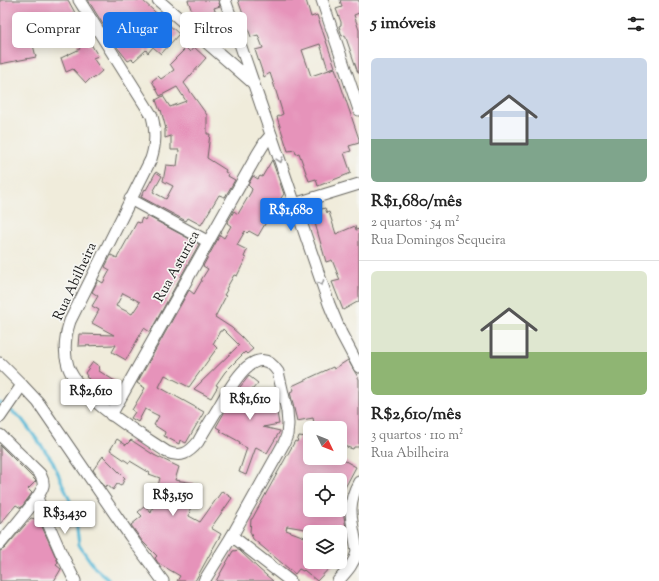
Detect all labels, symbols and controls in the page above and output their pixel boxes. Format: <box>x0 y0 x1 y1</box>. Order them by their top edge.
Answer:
chip: Comprar <box>12 12 95 48</box>
chip: Alugar <box>103 12 172 48</box>
chip: Filtros <box>180 12 247 48</box>
text: 5 imóveis <box>371 12 436 36</box>
icon: filters <box>625 13 647 35</box>
icon: home <box>473 84 545 156</box>
one-way arrow <box>275 156 283 163</box>
text: R$1,680/mês <box>371 190 462 214</box>
pin: R$1,680 <box>254 198 328 232</box>
text: R$1,680 <box>269 202 313 220</box>
text: 2 quartos · 54 m² <box>371 214 460 232</box>
street label: Rua Asturica <box>150 227 206 306</box>
text: Rua Domingos Sequeira <box>371 232 506 250</box>
street label: Rua Abilheira <box>49 239 103 324</box>
one-way arrow <box>316 280 325 287</box>
icon: home <box>473 297 545 369</box>
pin: R$2,610 <box>54 379 128 413</box>
text: R$2,610 <box>70 383 112 401</box>
pin: R$1,610 <box>213 387 287 421</box>
text: R$1,610 <box>229 391 271 409</box>
text: R$2,610/mês <box>371 403 461 427</box>
north arrow <box>303 421 347 465</box>
map controls <box>303 421 347 569</box>
text: 3 quartos · 110 m² <box>371 427 463 445</box>
text: Rua Abilheira <box>371 445 449 463</box>
button: locate <box>303 473 347 517</box>
pin: R$3,150 <box>136 483 210 517</box>
text: R$3,150 <box>153 487 193 505</box>
pin: R$3,430 <box>28 501 102 535</box>
text: R$3,430 <box>43 505 87 523</box>
button: layers <box>303 525 347 569</box>

